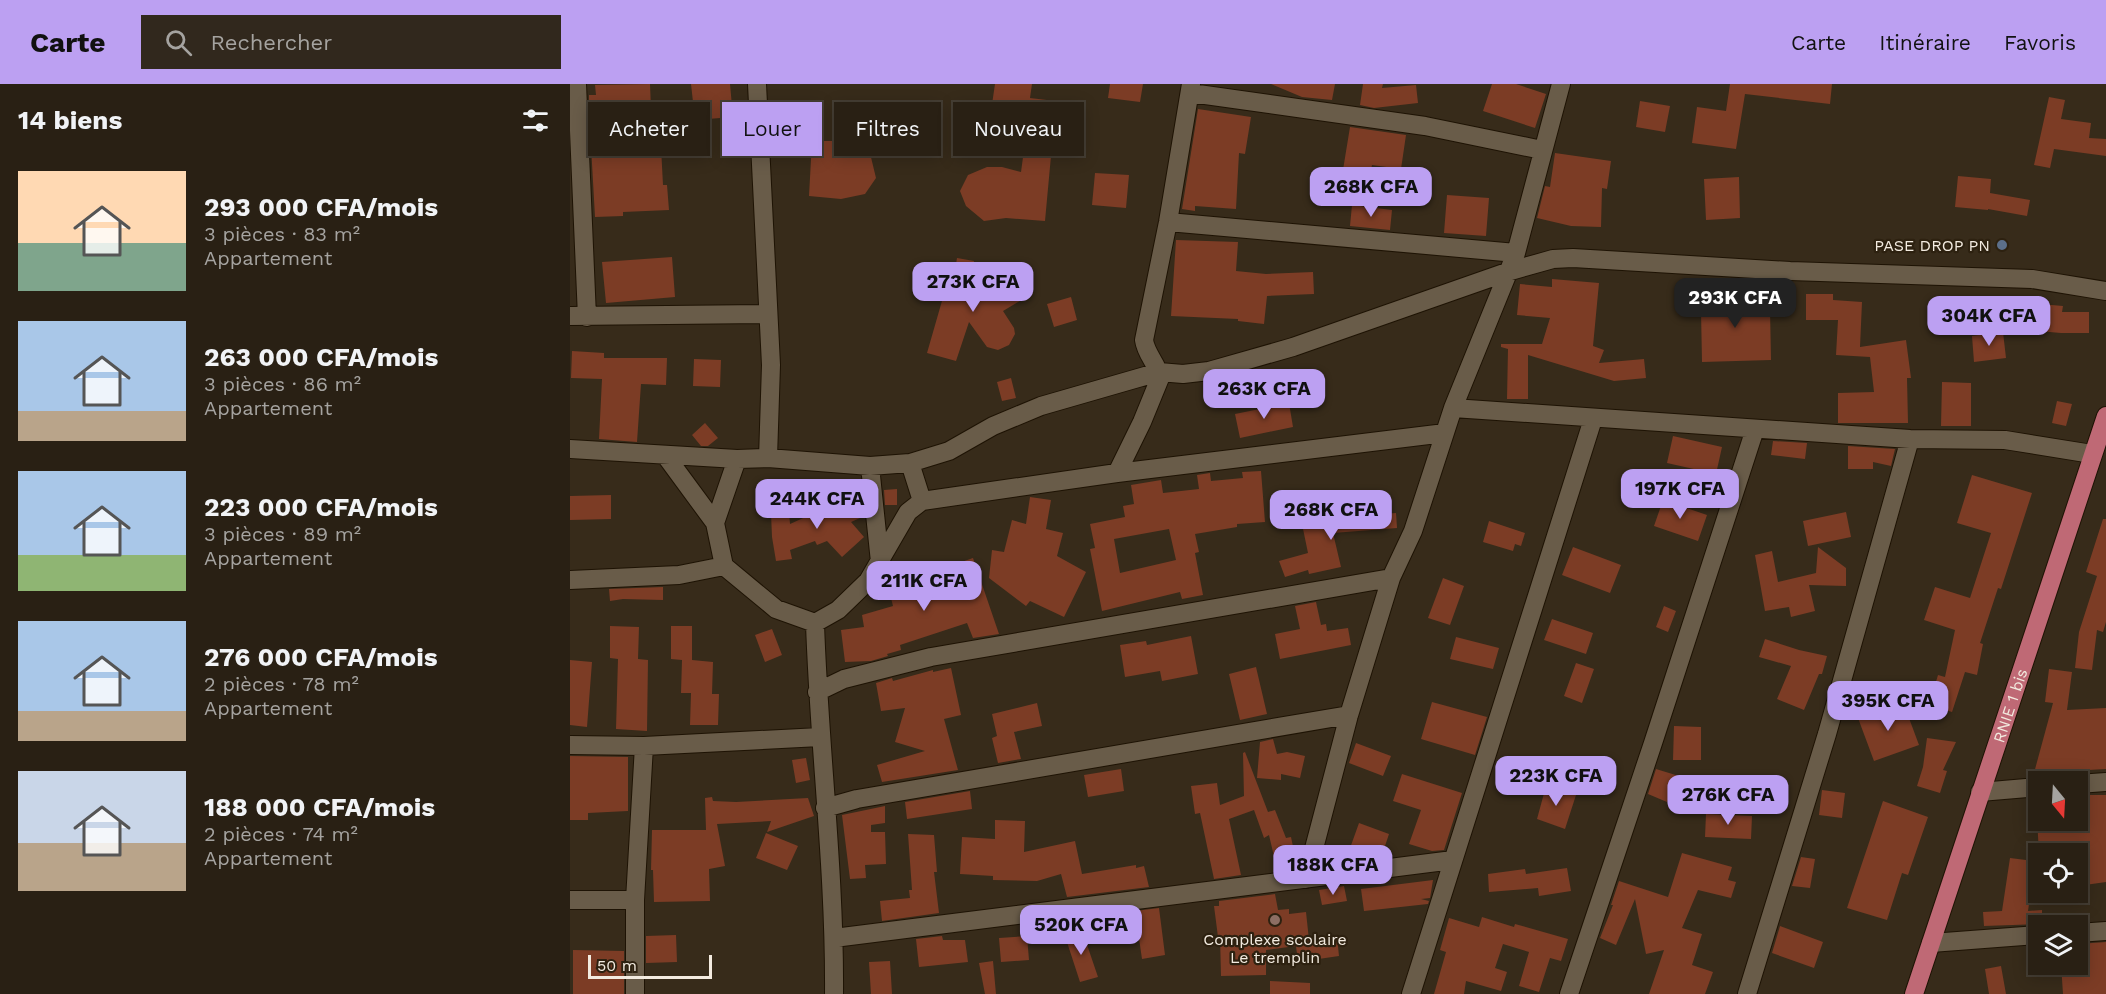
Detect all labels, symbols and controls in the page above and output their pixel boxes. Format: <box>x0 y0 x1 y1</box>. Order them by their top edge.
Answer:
search box <box>141 15 561 69</box>
text: Carte <box>30 26 105 59</box>
icon: search <box>162 26 195 59</box>
text: Rechercher <box>210 30 332 55</box>
text: Carte <box>1791 30 1846 55</box>
text: Itinéraire <box>1879 30 1971 55</box>
text: Favoris <box>2004 30 2076 55</box>
chip: Acheter <box>588 102 710 156</box>
chip: Louer <box>722 102 822 156</box>
chip: Filtres <box>834 102 941 156</box>
chip: Nouveau <box>953 102 1084 156</box>
icon: filters <box>519 104 552 137</box>
text: 14 biens <box>18 105 122 135</box>
pin: 268K CFA <box>1309 167 1433 218</box>
text: 268K CFA <box>1324 174 1418 198</box>
text: 293 000 CFA/mois <box>204 192 438 222</box>
icon: home <box>66 195 138 267</box>
text: 3 pièces · 83 m² <box>204 222 360 246</box>
place label: PASE DROP PN <box>1874 236 1990 255</box>
marker: PASE DROP PN <box>1995 238 2009 252</box>
text: Appartement <box>204 246 332 270</box>
pin: 273K CFA <box>911 262 1035 313</box>
text: 273K CFA <box>926 269 1020 293</box>
pin: 293K CFA <box>1673 278 1797 329</box>
text: 293K CFA <box>1688 285 1782 309</box>
pin: 304K CFA <box>1927 296 2051 347</box>
text: 304K CFA <box>1941 303 2037 327</box>
text: 263 000 CFA/mois <box>204 342 438 372</box>
icon: home <box>66 345 138 417</box>
pin: 263K CFA <box>1202 369 1326 420</box>
text: 3 pièces · 86 m² <box>204 372 361 396</box>
text: 263K CFA <box>1217 376 1311 400</box>
text: Appartement <box>204 396 332 420</box>
pin: 197K CFA <box>1618 469 1742 520</box>
text: 197K CFA <box>1635 476 1725 500</box>
pin: 244K CFA <box>755 479 879 530</box>
text: 244K CFA <box>769 486 865 510</box>
pin: 268K CFA <box>1269 490 1393 541</box>
text: 223 000 CFA/mois <box>204 492 438 522</box>
icon: home <box>66 495 138 567</box>
text: 268K CFA <box>1284 497 1378 521</box>
text: 3 pièces · 89 m² <box>204 522 361 546</box>
text: Appartement <box>204 546 332 570</box>
pin: 211K CFA <box>862 561 986 612</box>
text: 211K CFA <box>881 568 967 592</box>
text: 276 000 CFA/mois <box>204 642 438 672</box>
icon: home <box>66 645 138 717</box>
street label: RNIE 1 bis <box>1989 666 2031 745</box>
text: 2 pièces · 78 m² <box>204 672 359 696</box>
pin: 395K CFA <box>1826 681 1950 732</box>
text: 395K CFA <box>1841 688 1935 712</box>
text: Appartement <box>204 696 332 720</box>
pin: 223K CFA <box>1494 756 1618 807</box>
text: 223K CFA <box>1509 763 1603 787</box>
north arrow <box>2028 771 2088 831</box>
map controls <box>2028 771 2088 975</box>
pin: 276K CFA <box>1666 775 1790 826</box>
text: 276K CFA <box>1681 782 1775 806</box>
text: 188 000 CFA/mois <box>204 792 435 822</box>
icon: home <box>66 795 138 867</box>
text: 2 pièces · 74 m² <box>204 822 358 846</box>
button: locate <box>2028 843 2088 903</box>
pin: 188K CFA <box>1271 845 1395 896</box>
text: Appartement <box>204 846 332 870</box>
text: 188K CFA <box>1287 852 1379 876</box>
pin: 520K CFA <box>1019 905 1143 956</box>
text: 520K CFA <box>1034 912 1128 936</box>
marker: Complexe scolaire Le tremplin <box>1268 913 1282 927</box>
button: layers <box>2028 915 2088 975</box>
place label: Complexe scolaire Le tremplin <box>1203 930 1347 967</box>
scale bar <box>588 952 712 980</box>
text: 50 m <box>597 956 637 975</box>

